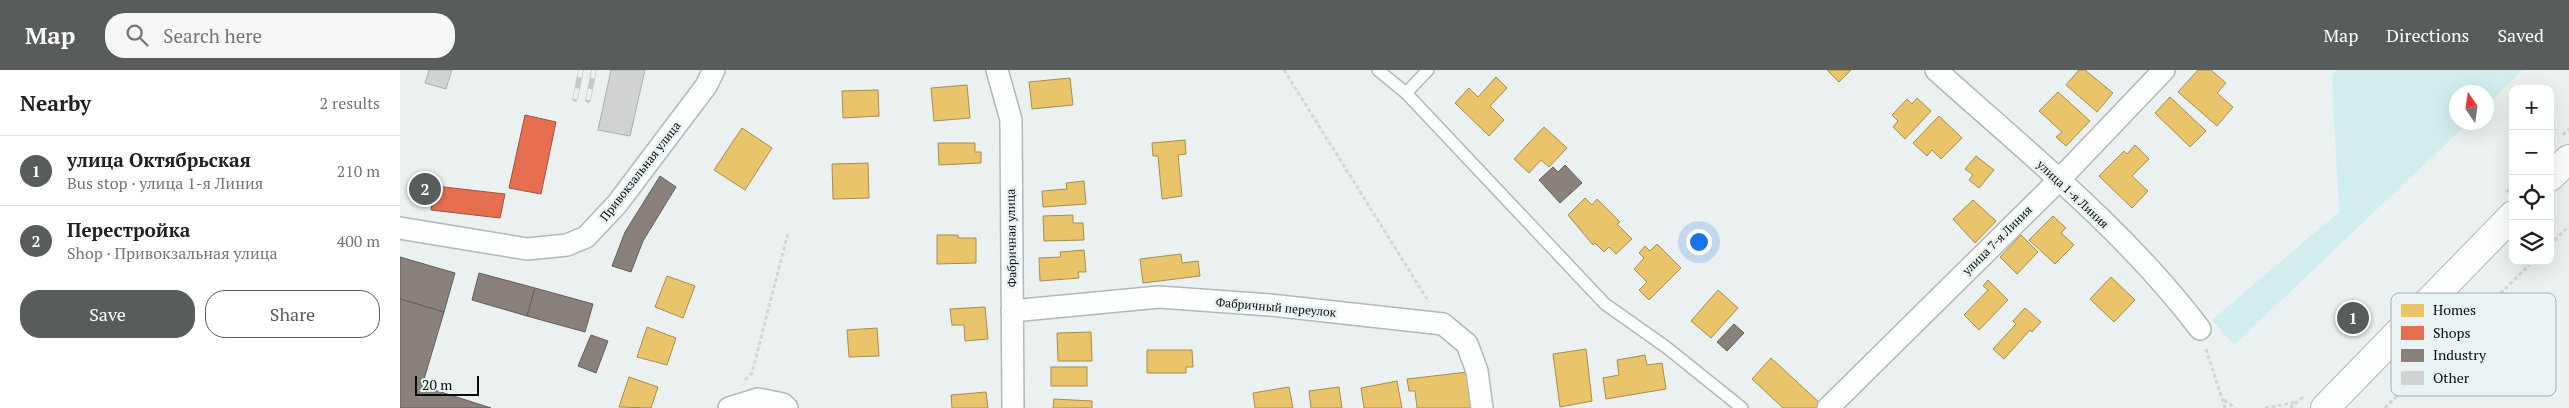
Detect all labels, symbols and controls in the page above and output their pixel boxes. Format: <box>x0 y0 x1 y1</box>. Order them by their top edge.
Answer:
search box <box>105 13 455 58</box>
text: Map <box>25 19 75 51</box>
icon: search <box>123 21 151 49</box>
text: Search here <box>163 23 262 48</box>
text: Map <box>2323 23 2358 47</box>
text: Directions <box>2386 23 2469 47</box>
text: Saved <box>2497 23 2544 47</box>
north arrow <box>2449 85 2494 130</box>
map controls <box>2509 85 2554 265</box>
button: + <box>2509 85 2554 130</box>
text: Nearby <box>20 89 91 117</box>
text: 2 results <box>320 92 380 114</box>
street label: Привокзальная улица <box>596 118 684 224</box>
button: − <box>2509 130 2554 175</box>
text: улица Октябрьская <box>67 147 251 172</box>
street label: улица 1-я Линия <box>2033 156 2112 231</box>
text: 1 <box>31 160 41 182</box>
text: 210 m <box>337 160 380 182</box>
pin: 2 <box>409 170 441 208</box>
text: Bus stop · улица 1-я Линия <box>67 172 263 194</box>
button: locate <box>2509 175 2554 220</box>
street label: Фабричная улица <box>1003 189 1019 287</box>
street label: улица 7-я Линия <box>1958 202 2035 279</box>
text: Перестройка <box>67 217 190 242</box>
button: layers <box>2509 220 2554 265</box>
your location <box>1686 229 1712 255</box>
text: 2 <box>31 230 41 252</box>
text: 400 m <box>337 230 380 252</box>
text: Shop · Привокзальная улица <box>67 242 278 264</box>
button: Save <box>20 290 195 338</box>
button: Share <box>205 290 380 338</box>
legend <box>2391 293 2556 396</box>
street label: Фабричный переулок <box>1215 294 1337 320</box>
pin: 1 <box>2337 299 2369 337</box>
text: Homes <box>2433 300 2476 319</box>
text: Shops <box>2433 323 2470 342</box>
text: Industry <box>2433 345 2487 364</box>
text: Other <box>2433 368 2470 387</box>
scale bar <box>415 373 479 396</box>
text: 20 m <box>422 375 452 394</box>

